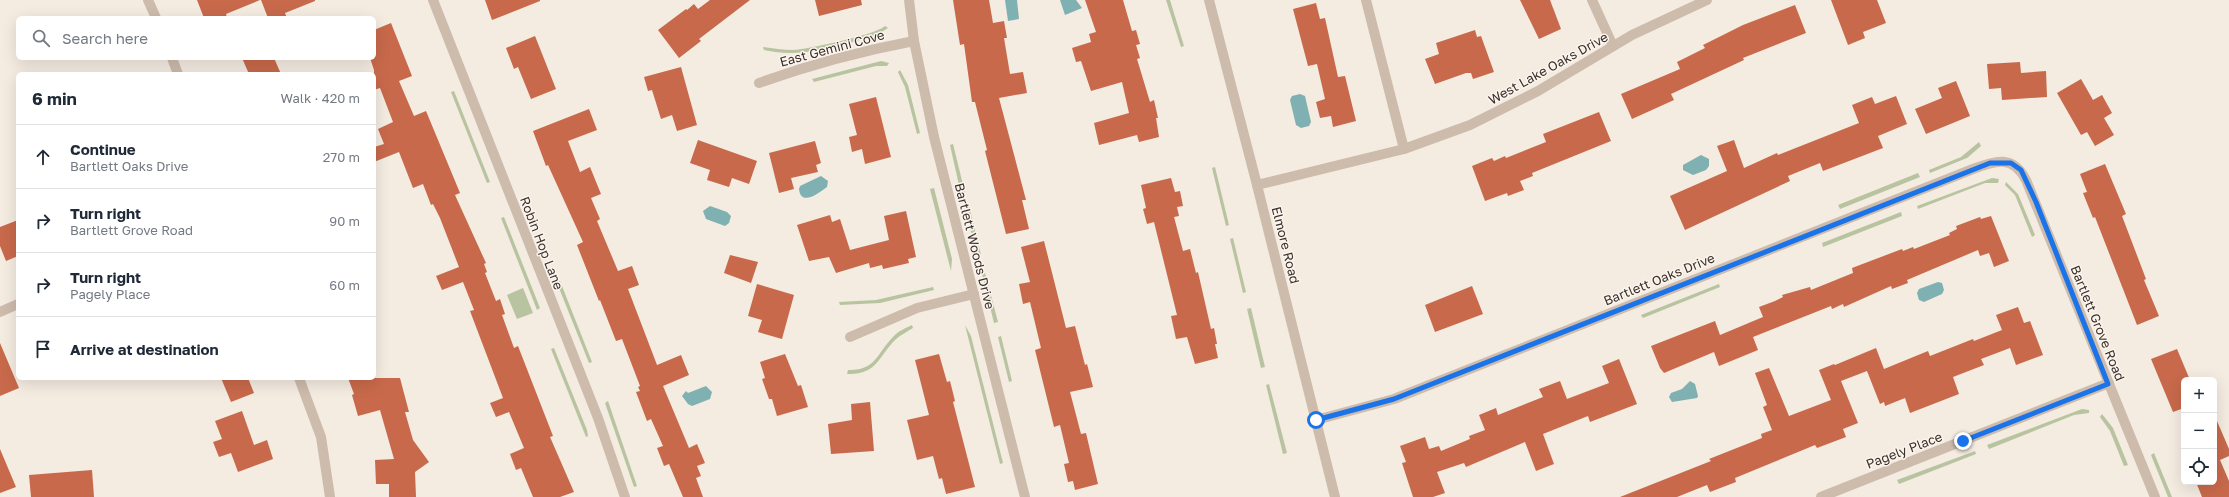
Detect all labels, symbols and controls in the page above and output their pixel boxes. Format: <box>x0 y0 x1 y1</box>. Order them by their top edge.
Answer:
search box <box>16 16 376 60</box>
street label: East Gemini Cove <box>778 26 886 70</box>
icon: search <box>30 27 52 49</box>
street label: West Lake Oaks Drive <box>1485 28 1611 108</box>
text: Search here <box>62 29 148 47</box>
text: 6 min <box>32 88 77 109</box>
text: Walk · 420 m <box>281 90 360 106</box>
text: Continue <box>70 140 136 158</box>
icon: ahead <box>32 146 54 168</box>
text: 270 m <box>323 149 360 165</box>
text: Bartlett Oaks Drive <box>70 158 188 174</box>
street label: Bartlett Woods Drive <box>952 181 998 311</box>
street label: Robin Hop Lane <box>517 194 567 292</box>
text: Turn right <box>70 204 141 222</box>
street label: Elmore Road <box>1269 205 1303 285</box>
icon: right <box>32 210 54 232</box>
text: 90 m <box>329 213 360 229</box>
text: Bartlett Grove Road <box>70 222 193 238</box>
street label: Bartlett Oaks Drive <box>1601 249 1717 309</box>
street label: Bartlett Grove Road <box>2068 263 2128 383</box>
text: Turn right <box>70 268 141 286</box>
icon: right <box>32 274 54 296</box>
text: 60 m <box>329 277 360 293</box>
text: Pagely Place <box>70 286 150 302</box>
icon: arrive <box>32 338 54 360</box>
text: Arrive at destination <box>70 340 219 358</box>
map controls <box>2181 377 2217 485</box>
button: + <box>2181 377 2217 413</box>
route start <box>1307 411 1325 429</box>
button: − <box>2181 413 2217 449</box>
street label: Pagely Place <box>1864 428 1944 472</box>
route end <box>1954 432 1972 450</box>
button: locate <box>2181 449 2217 485</box>

